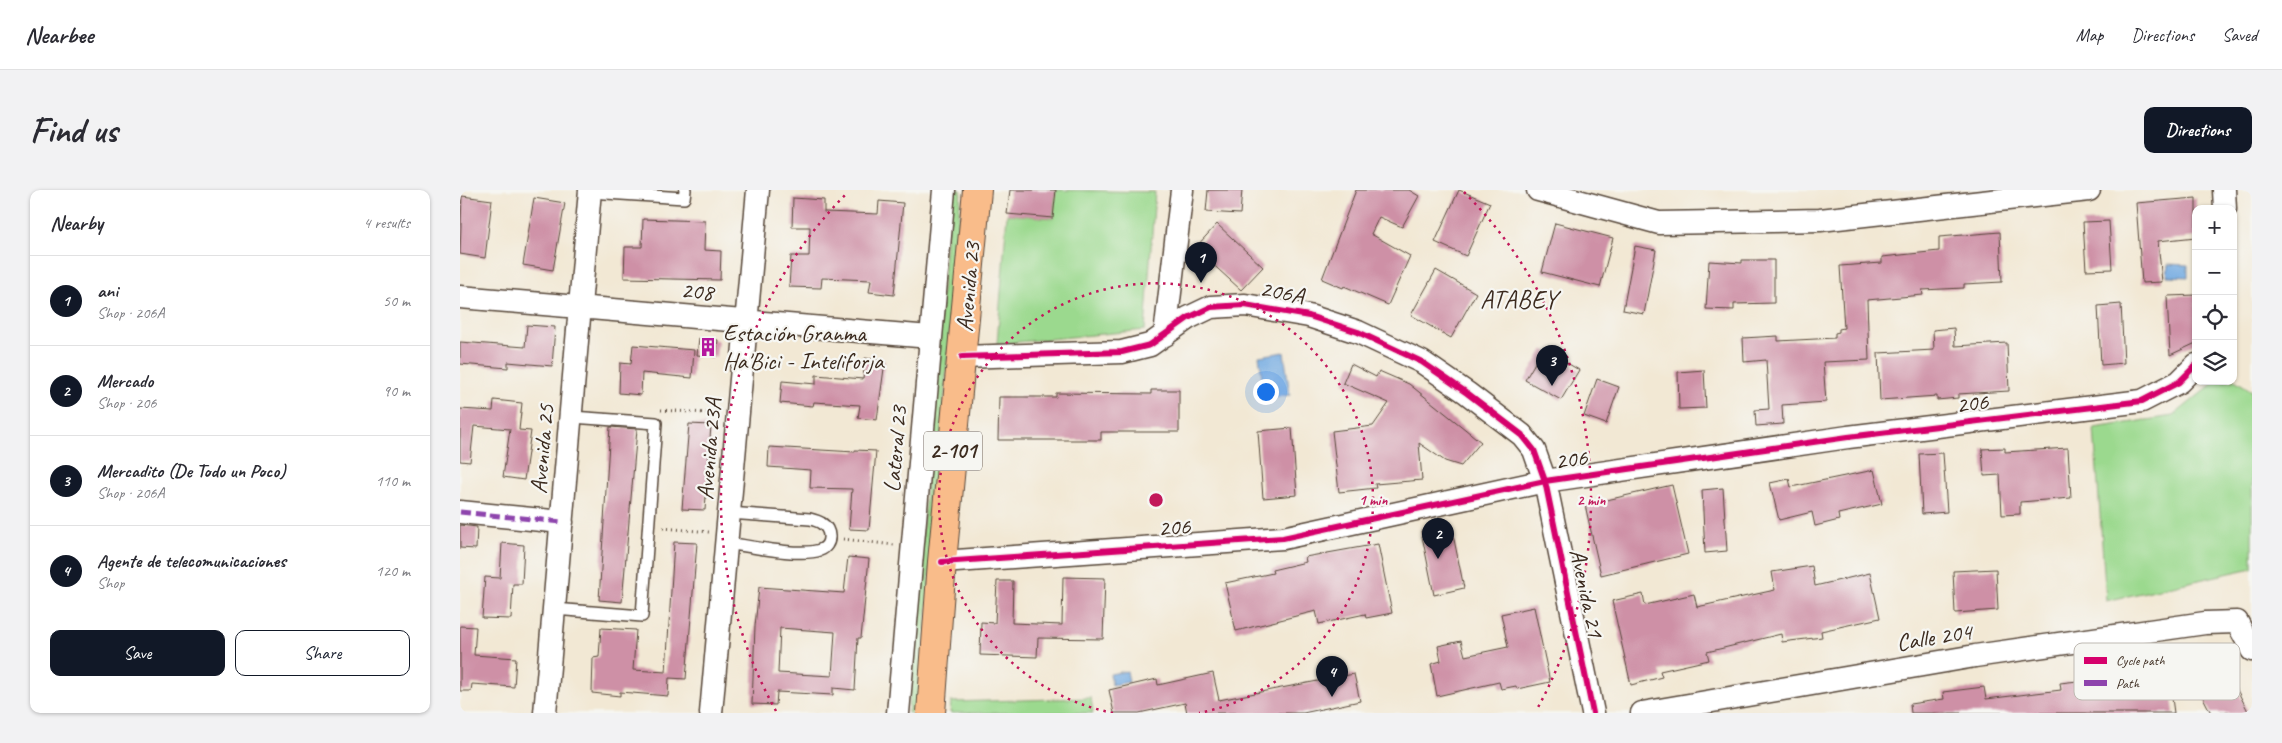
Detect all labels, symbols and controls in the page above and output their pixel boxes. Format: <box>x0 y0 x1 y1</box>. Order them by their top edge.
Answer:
text: Nearbee <box>25 20 93 50</box>
text: Map <box>2076 24 2103 46</box>
text: Directions <box>2131 24 2194 46</box>
text: Saved <box>2222 24 2257 46</box>
button: Directions <box>2144 107 2252 153</box>
text: Find us <box>30 108 117 153</box>
map controls <box>2192 205 2237 385</box>
button: + <box>2192 205 2237 250</box>
text: Nearby <box>50 210 103 236</box>
text: 4 results <box>363 213 410 233</box>
street label: Avenida 23 <box>949 239 987 333</box>
pin: 1 <box>1185 242 1217 283</box>
button: − <box>2192 250 2237 295</box>
street label: 206A <box>1257 273 1308 311</box>
street label: 208 <box>680 275 717 308</box>
text: ani <box>97 279 118 303</box>
district label: ATABEY <box>1480 284 1561 316</box>
text: 1 <box>62 291 70 311</box>
text: 50 m <box>383 291 410 311</box>
button: locate <box>2192 295 2237 340</box>
text: Shop · 206A <box>97 303 165 323</box>
place label: Estación Granma Ha'Bici - Inteliforja <box>723 318 885 376</box>
building icon: Estación Granma Ha'Bici - Inteliforja <box>697 336 719 358</box>
button: layers <box>2192 340 2237 385</box>
pin: 3 <box>1536 345 1568 386</box>
text: Mercado <box>97 369 153 393</box>
your location <box>1253 379 1279 405</box>
text: 2 <box>62 381 70 401</box>
text: 90 m <box>383 381 410 401</box>
street label: 206 <box>1954 386 1991 420</box>
text: Shop · 206 <box>97 393 157 413</box>
street label: Avenida 23A <box>690 396 728 501</box>
street label: Avenida 25 <box>523 402 561 495</box>
street label: Lateral 23 <box>876 402 914 493</box>
road number: 2-101 <box>924 432 982 470</box>
street label: 206 <box>1553 442 1590 476</box>
text: Mercadito (De Todo un Poco) <box>97 459 285 483</box>
text: 3 <box>62 471 70 491</box>
text: 110 m <box>376 471 410 491</box>
text: Shop · 206A <box>97 483 165 503</box>
centre of rings <box>1147 491 1165 509</box>
text: 1 min <box>1359 491 1388 510</box>
text: 2 min <box>1577 491 1606 510</box>
street label: 206 <box>1157 511 1192 543</box>
pin: 2 <box>1422 518 1454 559</box>
street label: Avenida 21 <box>1563 546 1611 641</box>
text: Agente de telecomunicaciones <box>97 549 286 573</box>
text: 4 <box>62 561 70 581</box>
text: 120 m <box>376 561 410 581</box>
text: Shop <box>97 573 124 593</box>
street label: Calle 204 <box>1894 616 1976 658</box>
button: Save <box>50 630 225 676</box>
button: Share <box>235 630 410 676</box>
legend <box>2074 643 2240 700</box>
text: Cycle path <box>2116 652 2165 669</box>
pin: 4 <box>1316 656 1348 697</box>
text: Path <box>2116 675 2140 692</box>

